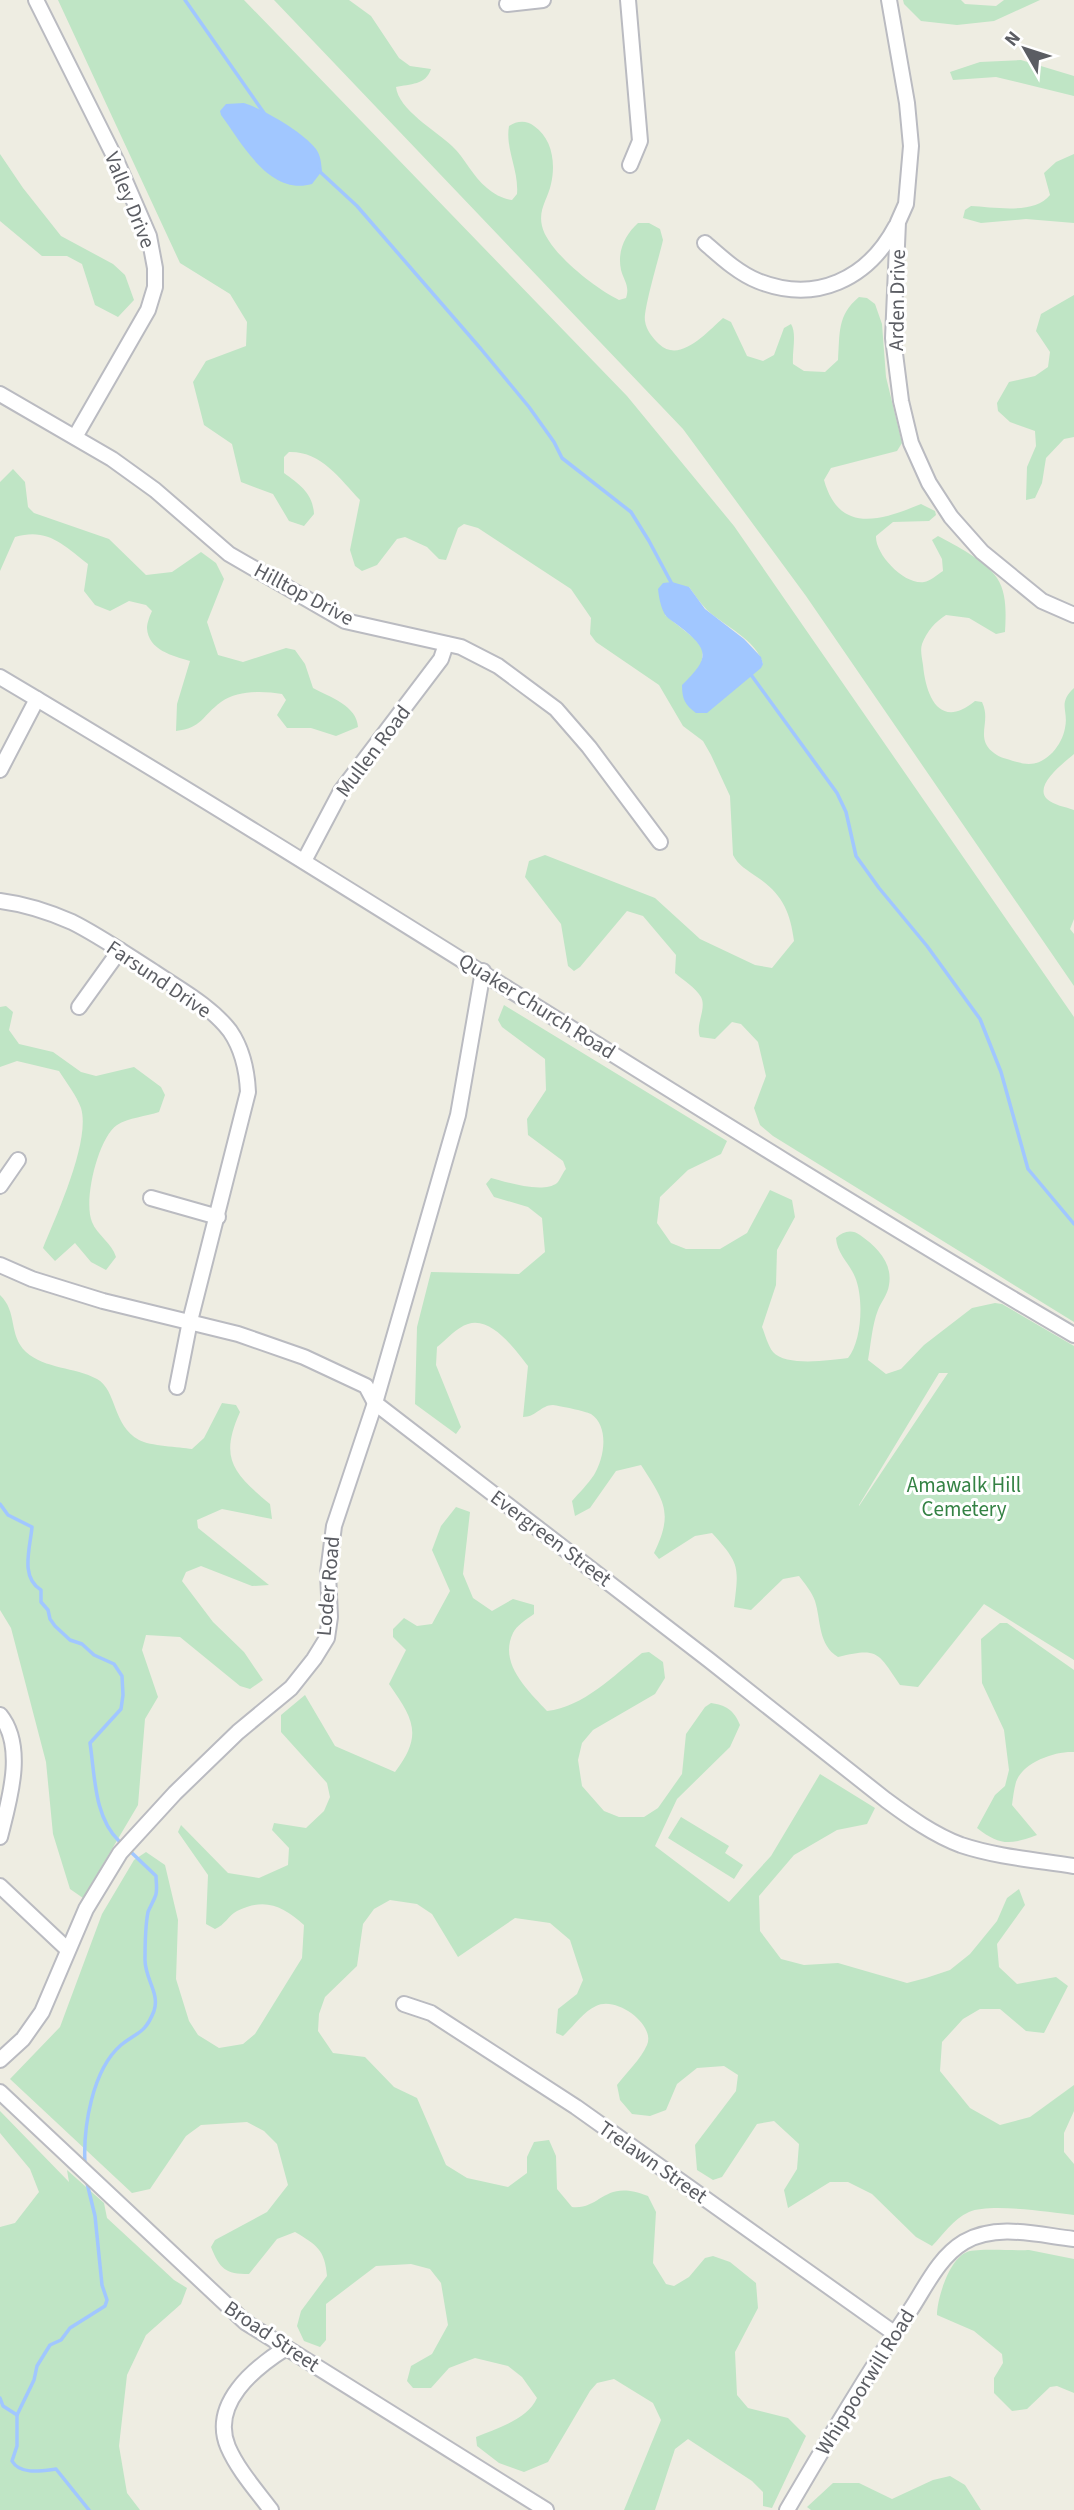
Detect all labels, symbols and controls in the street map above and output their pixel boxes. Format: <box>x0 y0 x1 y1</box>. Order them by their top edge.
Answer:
north arrow <box>990 14 1060 84</box>
text: N <box>998 26 1027 53</box>
street label: Valley Drive <box>97 147 163 253</box>
street label: Arden Drive <box>881 249 913 351</box>
street label: Hilltop Drive <box>249 555 359 633</box>
street label: Mullen Road <box>328 699 418 803</box>
street label: Farsund Drive <box>101 933 217 1025</box>
street label: Quaker Church Road <box>453 946 621 1066</box>
park label: Amawalk Hill Cemetery <box>907 1470 1021 1524</box>
street label: Evergreen Street <box>484 1482 618 1594</box>
street label: Loder Road <box>309 1535 347 1637</box>
street label: Trelawn Street <box>592 2113 714 2211</box>
street label: Broad Street <box>218 2293 326 2379</box>
street label: Whippoorwill Road <box>808 2303 922 2461</box>

